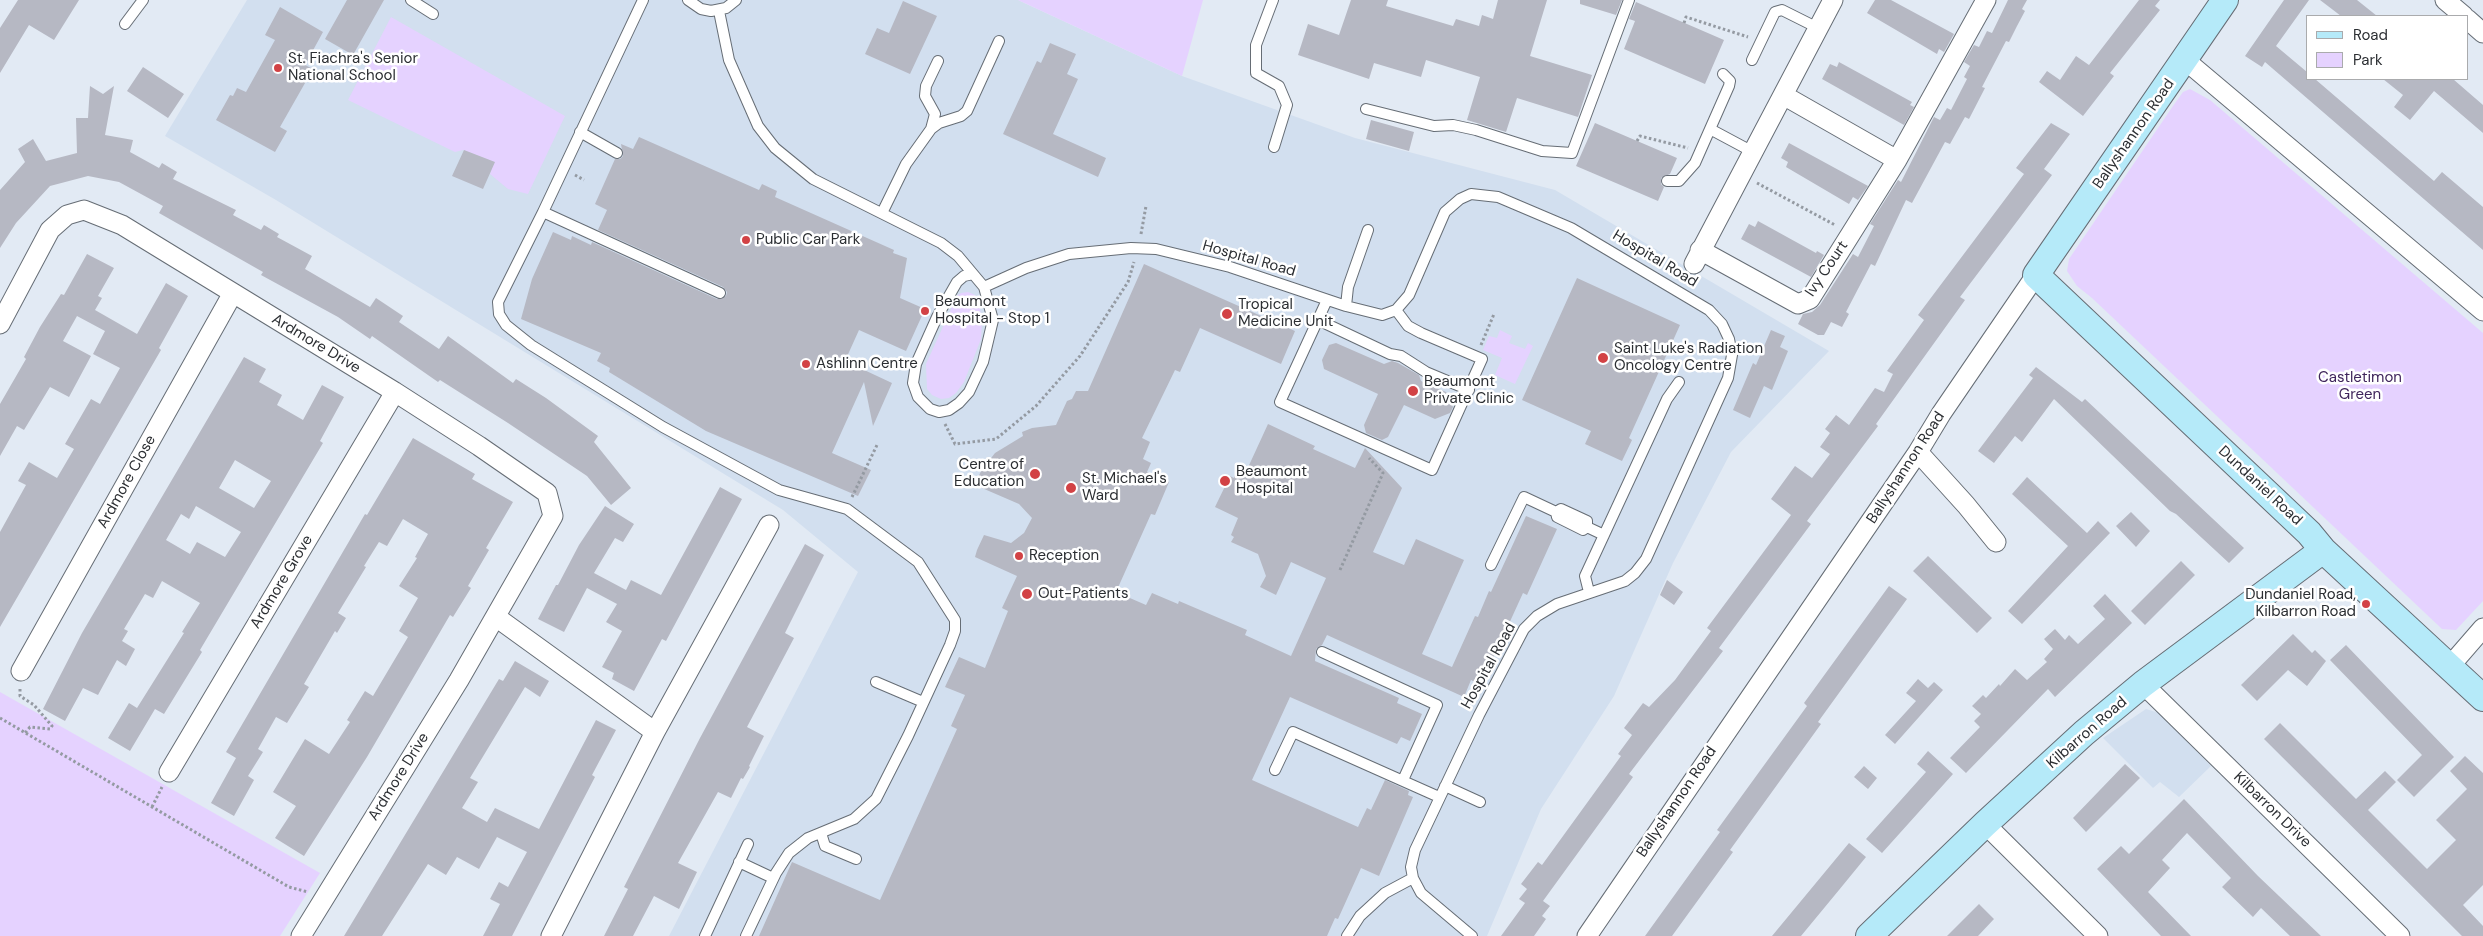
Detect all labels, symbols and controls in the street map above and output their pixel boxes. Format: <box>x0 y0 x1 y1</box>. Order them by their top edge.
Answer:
legend <box>2306 15 2468 80</box>
text: Road <box>2353 25 2388 45</box>
place label: St. Fiachra's Senior National School <box>288 50 418 85</box>
text: Park <box>2353 50 2383 70</box>
marker: St. Fiachra's Senior National School <box>272 62 284 74</box>
street label: Ballyshannon Road <box>2089 76 2179 192</box>
street label: Hospital Road <box>1609 227 1701 291</box>
place label: Public Car Park <box>756 231 860 249</box>
marker: Public Car Park <box>740 234 752 246</box>
street label: Hospital Road <box>1200 237 1298 281</box>
street label: Ivy Court <box>1802 238 1852 300</box>
place label: Beaumont Hospital - Stop 1 <box>935 293 1049 328</box>
place label: Tropical Medicine Unit <box>1238 296 1333 331</box>
marker: Beaumont Hospital - Stop 1 <box>919 305 931 317</box>
marker: Tropical Medicine Unit <box>1220 307 1234 321</box>
street label: Ardmore Drive <box>268 310 364 378</box>
place label: Saint Luke's Radiation Oncology Centre <box>1614 340 1763 375</box>
marker: Saint Luke's Radiation Oncology Centre <box>1596 351 1610 365</box>
place label: Ashlinn Centre <box>816 355 918 373</box>
marker: Ashlinn Centre <box>800 358 812 370</box>
park label: Castletimon Green <box>2318 369 2402 404</box>
place label: Beaumont Private Clinic <box>1424 373 1514 408</box>
marker: Beaumont Private Clinic <box>1406 384 1420 398</box>
street label: Ballyshannon Road <box>1863 409 1949 527</box>
street label: Ardmore Close <box>94 432 160 532</box>
street label: Dundaniel Road <box>2214 443 2306 529</box>
place label: Centre of Education <box>954 456 1024 491</box>
place label: Beaumont Hospital <box>1236 463 1307 498</box>
marker: Centre of Education <box>1028 467 1042 481</box>
place label: St. Michael's Ward <box>1082 470 1167 505</box>
marker: Beaumont Hospital <box>1218 474 1232 488</box>
marker: St. Michael's Ward <box>1064 481 1078 495</box>
street label: Ardmore Grove <box>247 532 317 632</box>
place label: Reception <box>1029 547 1099 565</box>
marker: Reception <box>1013 550 1025 562</box>
place label: Out-Patients <box>1038 585 1129 603</box>
place label: Dundaniel Road, Kilbarron Road <box>2245 586 2356 621</box>
marker: Out-Patients <box>1020 587 1034 601</box>
marker: Dundaniel Road, Kilbarron Road <box>2360 598 2372 610</box>
street label: Hospital Road <box>1458 620 1520 712</box>
street label: Kilbarron Road <box>2043 693 2131 773</box>
street label: Ardmore Drive <box>365 730 433 824</box>
street label: Ballyshannon Road <box>1633 743 1721 861</box>
street label: Kilbarron Drive <box>2229 768 2315 852</box>

